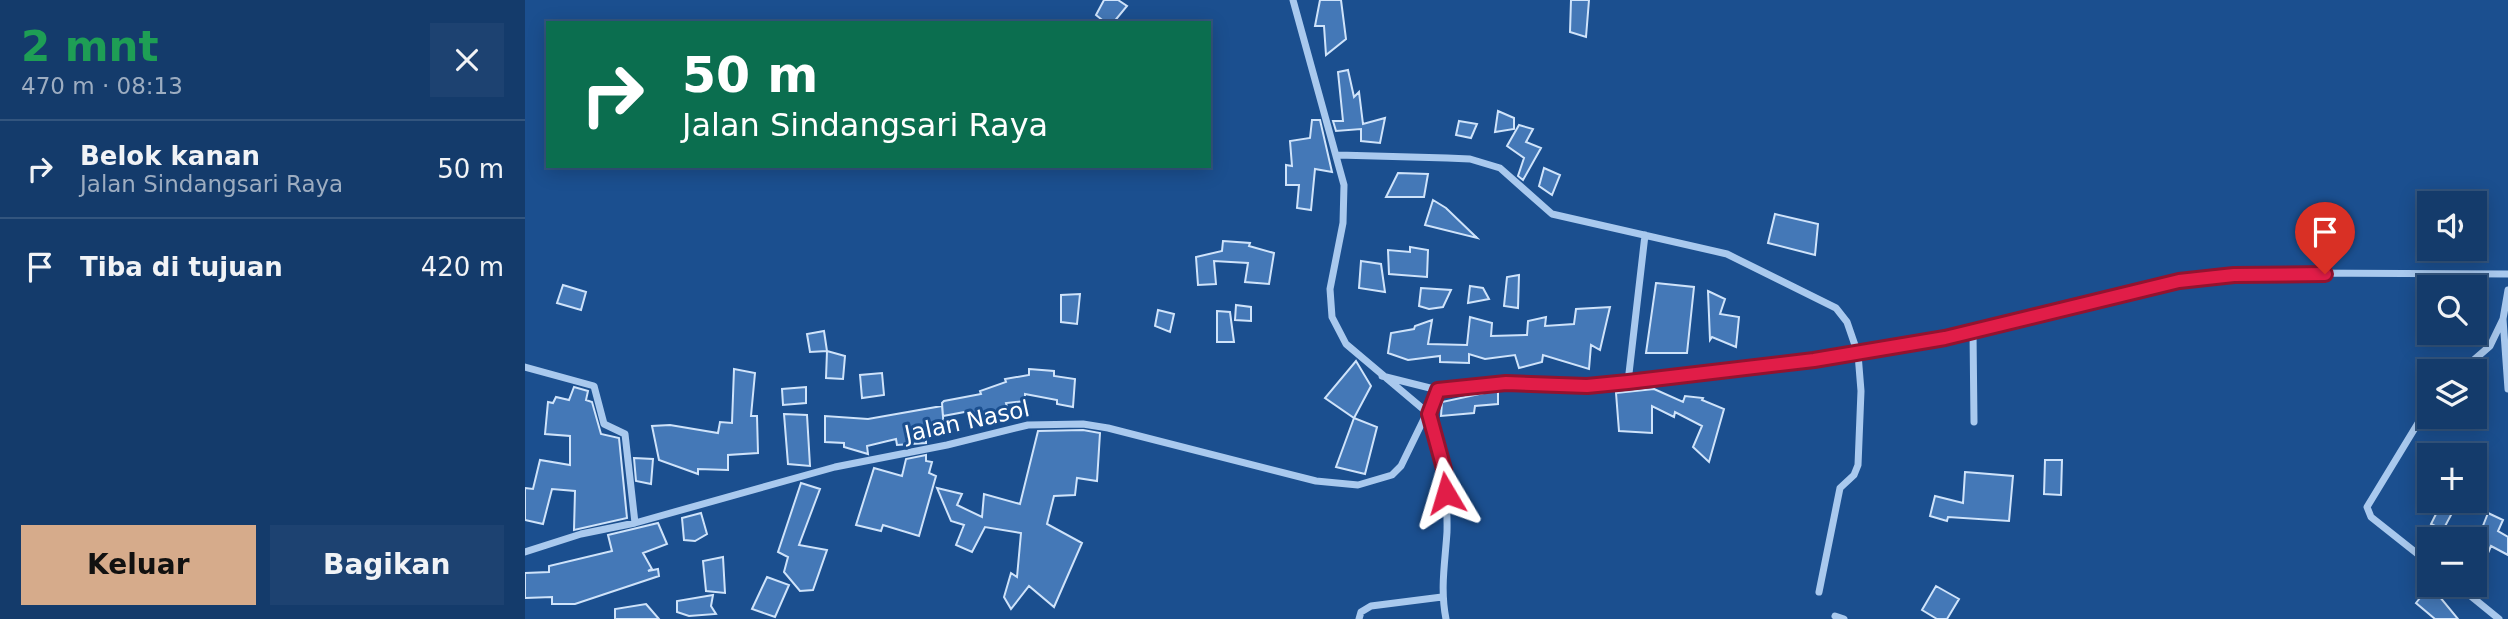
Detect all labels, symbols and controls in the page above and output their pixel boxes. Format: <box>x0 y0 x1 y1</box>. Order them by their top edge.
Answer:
text: 2 mnt <box>21 22 159 71</box>
button: close <box>430 23 504 97</box>
text: 50 m <box>682 47 818 104</box>
icon: right <box>567 49 658 140</box>
text: 470 m · 08:13 <box>21 73 183 99</box>
text: Jalan Sindangsari Raya <box>682 106 1048 144</box>
text: Belok kanan <box>80 141 260 171</box>
icon: right <box>21 150 59 188</box>
text: 50 m <box>437 154 504 184</box>
text: Jalan Sindangsari Raya <box>80 171 343 197</box>
map controls <box>2417 191 2487 597</box>
button: sound <box>2417 191 2487 261</box>
pin <box>2295 202 2355 274</box>
icon: arrive <box>2306 213 2344 251</box>
icon: arrive <box>21 248 59 286</box>
text: Tiba di tujuan <box>80 252 283 282</box>
text: 420 m <box>421 252 504 282</box>
button: search <box>2417 275 2487 345</box>
button: layers <box>2417 359 2487 429</box>
street label: Jalan Nasol <box>900 395 1032 447</box>
button: + <box>2417 443 2487 513</box>
position arrow <box>1409 456 1483 530</box>
button: Keluar <box>21 525 256 605</box>
button: Bagikan <box>270 525 504 605</box>
button: − <box>2417 527 2487 597</box>

